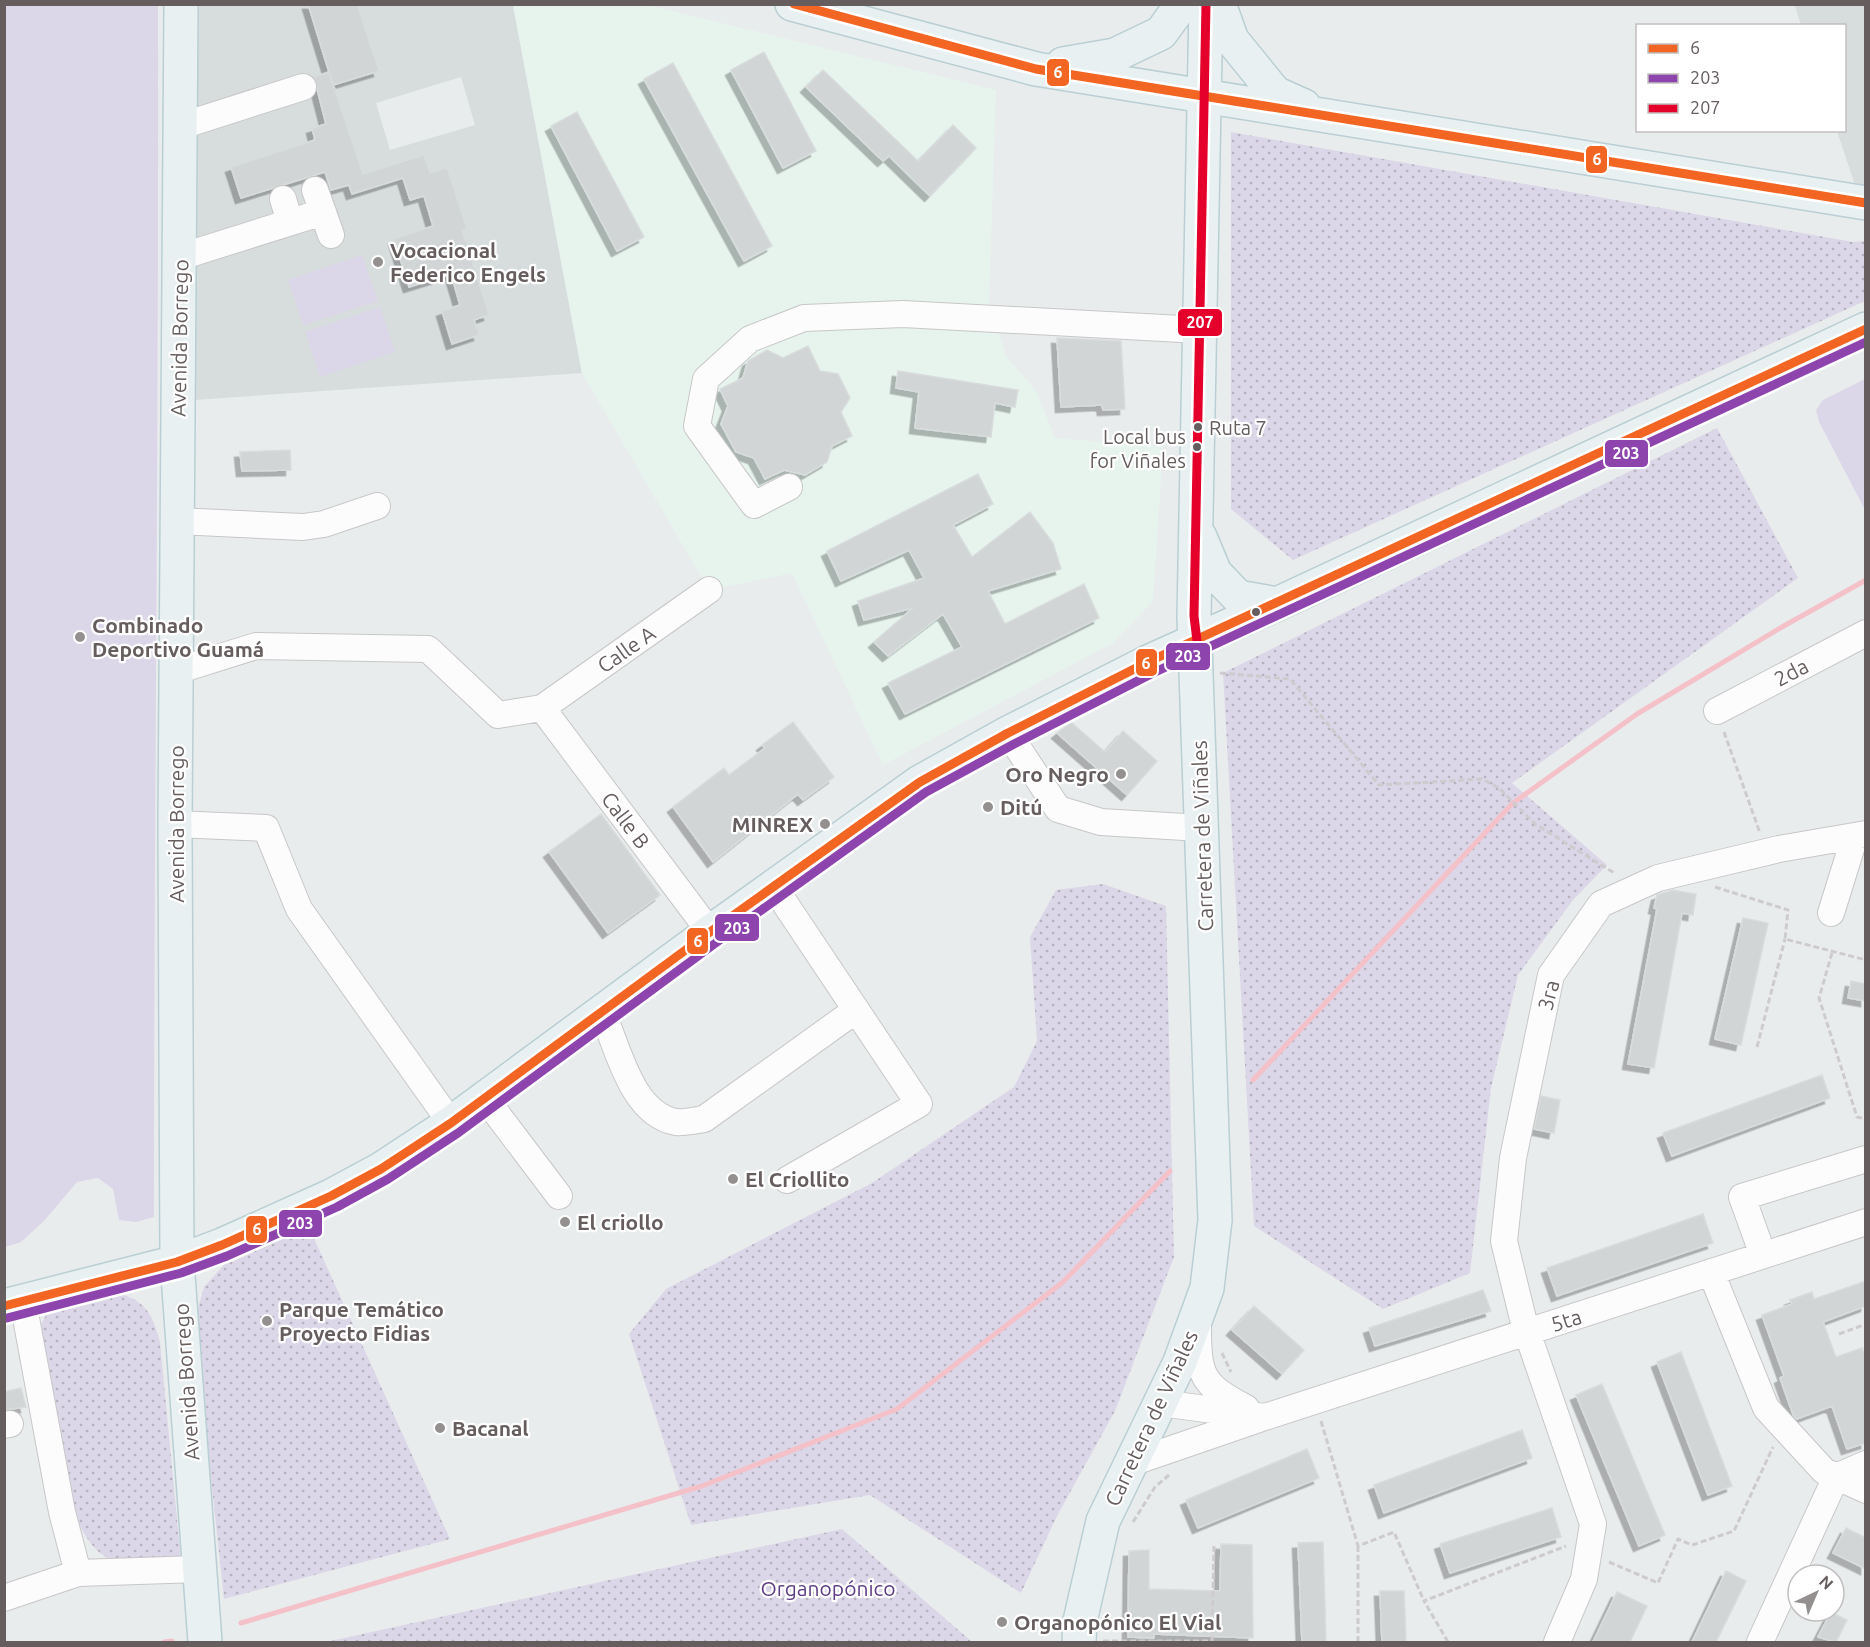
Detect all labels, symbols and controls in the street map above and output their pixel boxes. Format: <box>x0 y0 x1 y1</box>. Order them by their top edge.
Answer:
legend <box>1636 24 1846 132</box>
text: 6 <box>1690 37 1700 57</box>
line badge: 6 <box>1046 58 1070 87</box>
text: 6 <box>1053 63 1063 81</box>
text: 203 <box>1690 67 1720 87</box>
text: 207 <box>1690 97 1720 117</box>
line badge: 6 <box>1585 145 1608 174</box>
text: 6 <box>1592 150 1602 168</box>
place label: Vocacional Federico Engels <box>390 238 546 286</box>
marker: Vocacional Federico Engels <box>371 255 385 269</box>
street label: Avenida Borrego <box>166 259 192 417</box>
line badge: 207 <box>1177 308 1223 337</box>
text: 207 <box>1186 313 1214 331</box>
place label: Ruta 7 <box>1209 416 1267 439</box>
marker: Ruta 7 <box>1192 421 1204 433</box>
place label: Local bus for Viñales <box>1090 425 1186 472</box>
line badge: 203 <box>1604 439 1649 468</box>
marker: Local bus for Viñales <box>1191 441 1203 453</box>
text: 203 <box>1612 444 1640 462</box>
unlabelled marker <box>1250 606 1262 618</box>
place label: Combinado Deportivo Guamá <box>92 613 264 661</box>
street label: Calle A <box>593 620 660 677</box>
marker: Combinado Deportivo Guamá <box>73 630 87 644</box>
line badge: 203 <box>1165 642 1211 671</box>
text: 203 <box>1174 647 1202 665</box>
line badge: 6 <box>1135 648 1158 677</box>
street label: 2da <box>1770 653 1812 691</box>
text: 6 <box>1141 654 1151 672</box>
street label: Carretera de Viñales <box>1187 740 1217 932</box>
street label: Avenida Borrego <box>164 745 188 903</box>
place label: Oro Negro <box>1005 762 1109 786</box>
marker: Oro Negro <box>1114 767 1128 781</box>
street label: Calle B <box>597 787 655 853</box>
place label: Ditú <box>1000 795 1042 819</box>
marker: Ditú <box>981 800 995 814</box>
place label: MINREX <box>732 812 813 836</box>
marker: MINREX <box>818 817 832 831</box>
line badge: 203 <box>714 913 760 942</box>
text: 203 <box>723 919 751 937</box>
line badge: 6 <box>686 927 709 955</box>
text: 6 <box>693 932 703 950</box>
street label: 3ra <box>1532 977 1564 1013</box>
place label: El Criollito <box>745 1167 849 1191</box>
marker: El Criollito <box>726 1172 740 1186</box>
line badge: 203 <box>278 1209 323 1238</box>
place label: El criollo <box>577 1210 664 1234</box>
text: 203 <box>286 1214 314 1232</box>
line badge: 6 <box>245 1215 268 1244</box>
marker: El criollo <box>558 1215 572 1229</box>
text: 6 <box>252 1220 262 1238</box>
place label: Parque Temático Proyecto Fidias <box>279 1297 444 1345</box>
street label: Avenida Borrego <box>169 1303 203 1461</box>
street label: 5ta <box>1548 1304 1584 1336</box>
marker: Parque Temático Proyecto Fidias <box>260 1314 274 1328</box>
street label: Carretera de Viñales <box>1100 1326 1202 1510</box>
place label: Bacanal <box>452 1416 529 1440</box>
marker: Bacanal <box>433 1421 447 1435</box>
north arrow <box>1786 1563 1846 1623</box>
text: N <box>1816 1572 1837 1593</box>
park label: Organopónico <box>760 1576 896 1600</box>
place label: Organopónico El Vial <box>1014 1610 1221 1634</box>
marker: Organopónico El Vial <box>995 1615 1009 1629</box>

